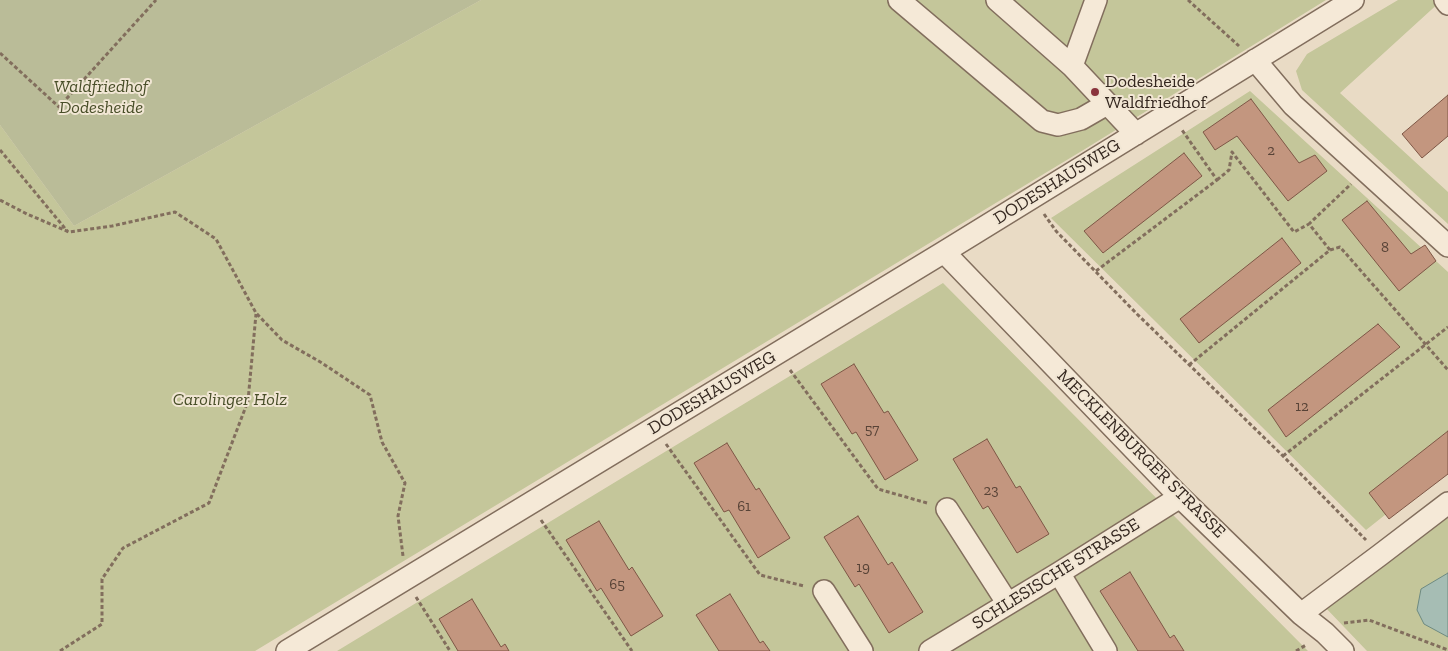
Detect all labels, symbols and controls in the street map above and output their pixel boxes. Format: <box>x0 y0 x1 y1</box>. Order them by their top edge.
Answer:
place label: Dodesheide Waldfriedhof <box>1105 71 1206 114</box>
park label: Waldfriedhof Dodesheide <box>54 76 148 118</box>
marker: Dodesheide Waldfriedhof <box>1089 86 1101 98</box>
street label: DODESHAUSWEG <box>990 134 1124 230</box>
house number: 2 <box>1267 142 1275 160</box>
house number: 8 <box>1381 239 1389 257</box>
street label: DODESHAUSWEG <box>644 346 780 440</box>
street label: MECKLENBURGER STRASSE <box>1052 365 1230 543</box>
park label: Carolinger Holz <box>173 389 287 411</box>
house number: 12 <box>1295 398 1309 416</box>
house number: 57 <box>865 421 879 439</box>
house number: 23 <box>983 482 999 500</box>
house number: 61 <box>737 498 751 516</box>
street label: SCHLESISCHE STRASSE <box>968 514 1144 634</box>
house number: 19 <box>856 559 870 577</box>
house number: 65 <box>609 576 625 594</box>

